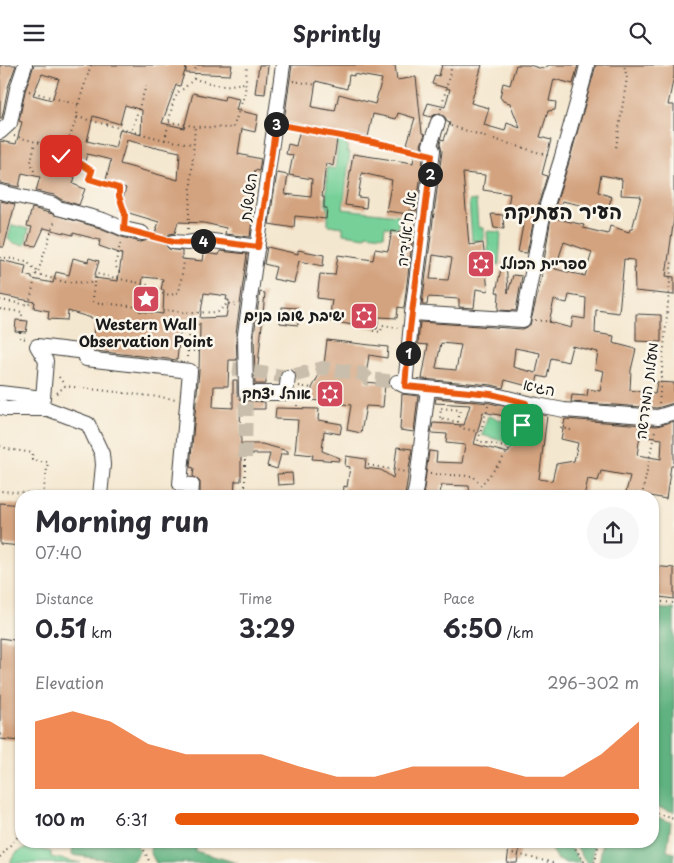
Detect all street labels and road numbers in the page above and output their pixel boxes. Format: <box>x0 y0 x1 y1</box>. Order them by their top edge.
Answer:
street label: השלשלת <box>233 171 262 223</box>
street label: אל ח'אלידיה <box>389 190 422 268</box>
street label: מעלות המדרשה <box>628 341 663 441</box>
street label: הגיא <box>521 372 557 401</box>

